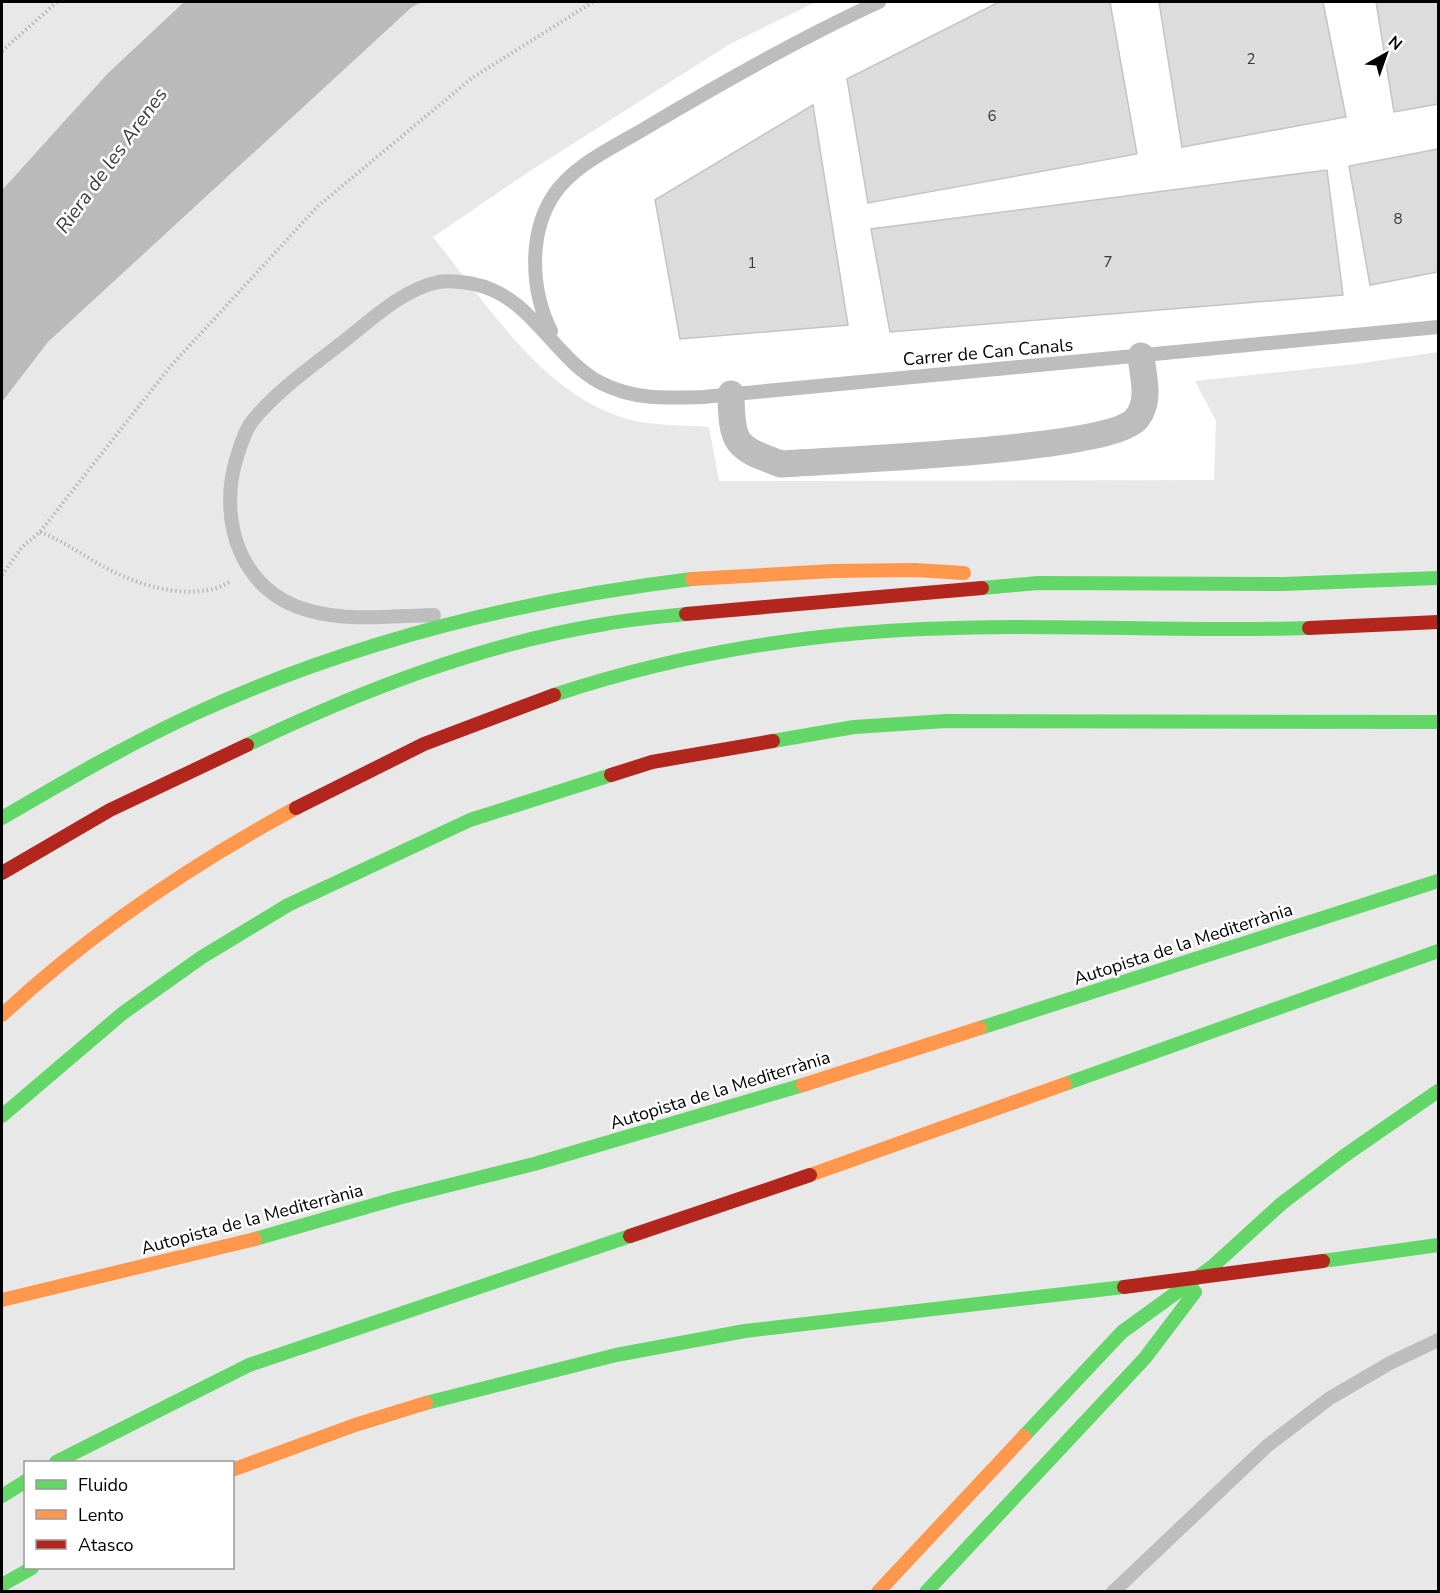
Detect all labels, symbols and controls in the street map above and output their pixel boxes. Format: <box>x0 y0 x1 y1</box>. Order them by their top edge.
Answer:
north arrow <box>1356 24 1416 84</box>
text: N <box>1383 31 1407 56</box>
house number: 2 <box>1246 49 1256 69</box>
water label: Riera de les Arenes <box>49 82 173 239</box>
house number: 6 <box>987 106 997 126</box>
house number: 8 <box>1393 209 1403 229</box>
house number: 7 <box>1103 252 1113 272</box>
house number: 1 <box>747 253 757 273</box>
street label: Carrer de Can Canals <box>902 333 1074 371</box>
street label: Autopista de la Mediterrània <box>1070 897 1296 991</box>
street label: Autopista de la Mediterrània <box>607 1045 833 1135</box>
street label: Autopista de la Mediterrània <box>138 1178 366 1260</box>
legend <box>24 1461 234 1569</box>
text: Fluido <box>78 1473 128 1497</box>
text: Lento <box>78 1503 124 1527</box>
text: Atasco <box>78 1533 134 1557</box>

